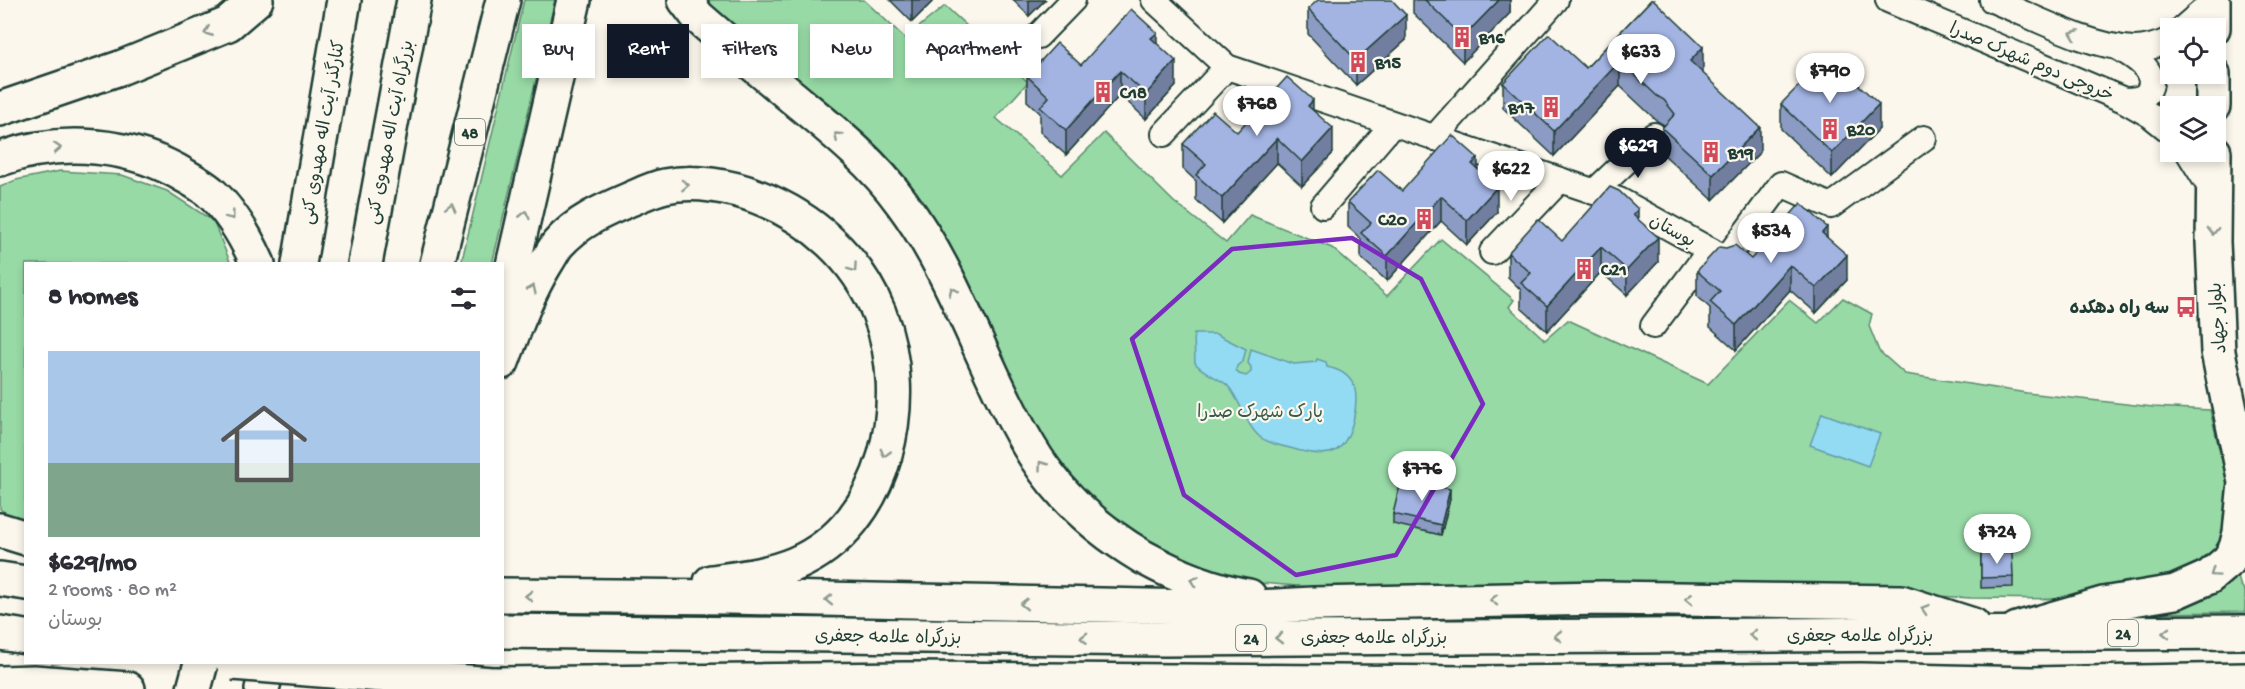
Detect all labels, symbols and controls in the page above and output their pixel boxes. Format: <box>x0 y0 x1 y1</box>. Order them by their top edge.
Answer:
map controls <box>2160 18 2226 162</box>
button: locate <box>2160 18 2226 84</box>
street label: خروجی دوم شهرک صدرا <box>1945 19 2116 108</box>
chip: Buy <box>522 24 595 78</box>
chip: Rent <box>607 24 689 78</box>
chip: Filters <box>701 24 798 78</box>
chip: New <box>810 24 893 78</box>
chip: Apartment <box>905 24 1041 78</box>
one-way arrow <box>203 25 214 37</box>
building icon: B16 <box>1450 25 1474 49</box>
place label: B16 <box>1478 29 1505 50</box>
one-way arrow <box>2069 29 2080 41</box>
pin: $633 <box>1605 34 1677 85</box>
street label: کنارگذر آیت اله مهدوی کنی <box>296 38 351 226</box>
street label: بزرگراه آیت اله مهدوی کنی <box>361 38 420 226</box>
text: $633 <box>1621 42 1661 65</box>
building icon: B15 <box>1346 50 1370 74</box>
pin: $790 <box>1794 53 1866 104</box>
place label: B15 <box>1374 54 1401 75</box>
text: $790 <box>1810 61 1850 84</box>
building icon: C18 <box>1091 80 1115 104</box>
place label: C18 <box>1119 84 1147 105</box>
pin: $768 <box>1221 86 1293 137</box>
text: $768 <box>1237 94 1277 117</box>
building icon: B17 <box>1539 95 1563 119</box>
button: layers <box>2160 96 2226 162</box>
place label: B17 <box>1507 99 1536 120</box>
building icon: B20 <box>1818 117 1842 141</box>
road number: 48 <box>455 119 485 145</box>
place label: B20 <box>1846 121 1876 142</box>
pin: $629 <box>1602 128 1674 179</box>
one-way arrow <box>834 132 845 143</box>
text: $629 <box>1619 136 1657 159</box>
building icon: B19 <box>1699 140 1723 164</box>
one-way arrow <box>53 141 62 154</box>
place label: B19 <box>1727 144 1754 165</box>
pin: $622 <box>1475 151 1547 202</box>
text: $622 <box>1492 159 1530 182</box>
one-way arrow <box>681 179 690 192</box>
one-way arrow <box>444 202 457 212</box>
building icon: C20 <box>1412 207 1436 231</box>
one-way arrow <box>223 209 234 220</box>
one-way arrow <box>517 210 530 220</box>
place label: C20 <box>1377 211 1408 232</box>
street label: بوستان <box>1645 211 1698 253</box>
pin: $534 <box>1735 213 1807 264</box>
text: $534 <box>1751 221 1791 244</box>
one-way arrow <box>2207 226 2219 235</box>
building icon: C21 <box>1572 257 1596 281</box>
one-way arrow <box>846 261 857 272</box>
place label: C21 <box>1600 261 1627 282</box>
street label: بلوار جهاد <box>2207 281 2232 354</box>
icon: filters <box>447 282 480 315</box>
text: 8 homes <box>48 283 137 314</box>
one-way arrow <box>525 284 537 295</box>
one-way arrow <box>948 287 960 298</box>
bus stop icon: سه راه دهکده <box>2174 295 2198 319</box>
place label: سه راه دهکده <box>2069 299 2169 320</box>
icon: home <box>210 390 318 498</box>
park label: پارک شهرک صدرا <box>1197 403 1323 424</box>
one-way arrow <box>880 447 892 458</box>
pin: $776 <box>1386 451 1458 502</box>
text: $776 <box>1402 459 1442 482</box>
one-way arrow <box>1038 460 1049 471</box>
pin: $724 <box>1961 514 2033 565</box>
text: $724 <box>1978 522 2016 545</box>
text: $629/mo <box>48 549 137 580</box>
one-way arrow <box>2209 566 2220 577</box>
one-way arrow <box>1189 575 1200 588</box>
text: 2 rooms · 80 m² <box>48 580 177 603</box>
one-way arrow <box>524 590 533 602</box>
one-way arrow <box>824 593 833 606</box>
one-way arrow <box>1685 593 1694 605</box>
one-way arrow <box>1490 594 1499 607</box>
one-way arrow <box>1019 598 1028 610</box>
one-way arrow <box>1920 604 1931 617</box>
text: بوستان <box>48 610 103 633</box>
road number: 24 <box>2108 620 2138 646</box>
street label: بزرگراه علامه جعفری <box>815 625 961 650</box>
road number: 24 <box>1236 625 1266 651</box>
street label: بزرگراه علامه جعفری <box>1787 625 1933 648</box>
street label: بزرگراه علامه جعفری <box>1301 627 1447 650</box>
one-way arrow <box>2161 627 2170 639</box>
one-way arrow <box>1748 629 1757 641</box>
one-way arrow <box>1553 630 1562 642</box>
one-way arrow <box>1079 632 1088 644</box>
one-way arrow <box>1274 632 1283 644</box>

